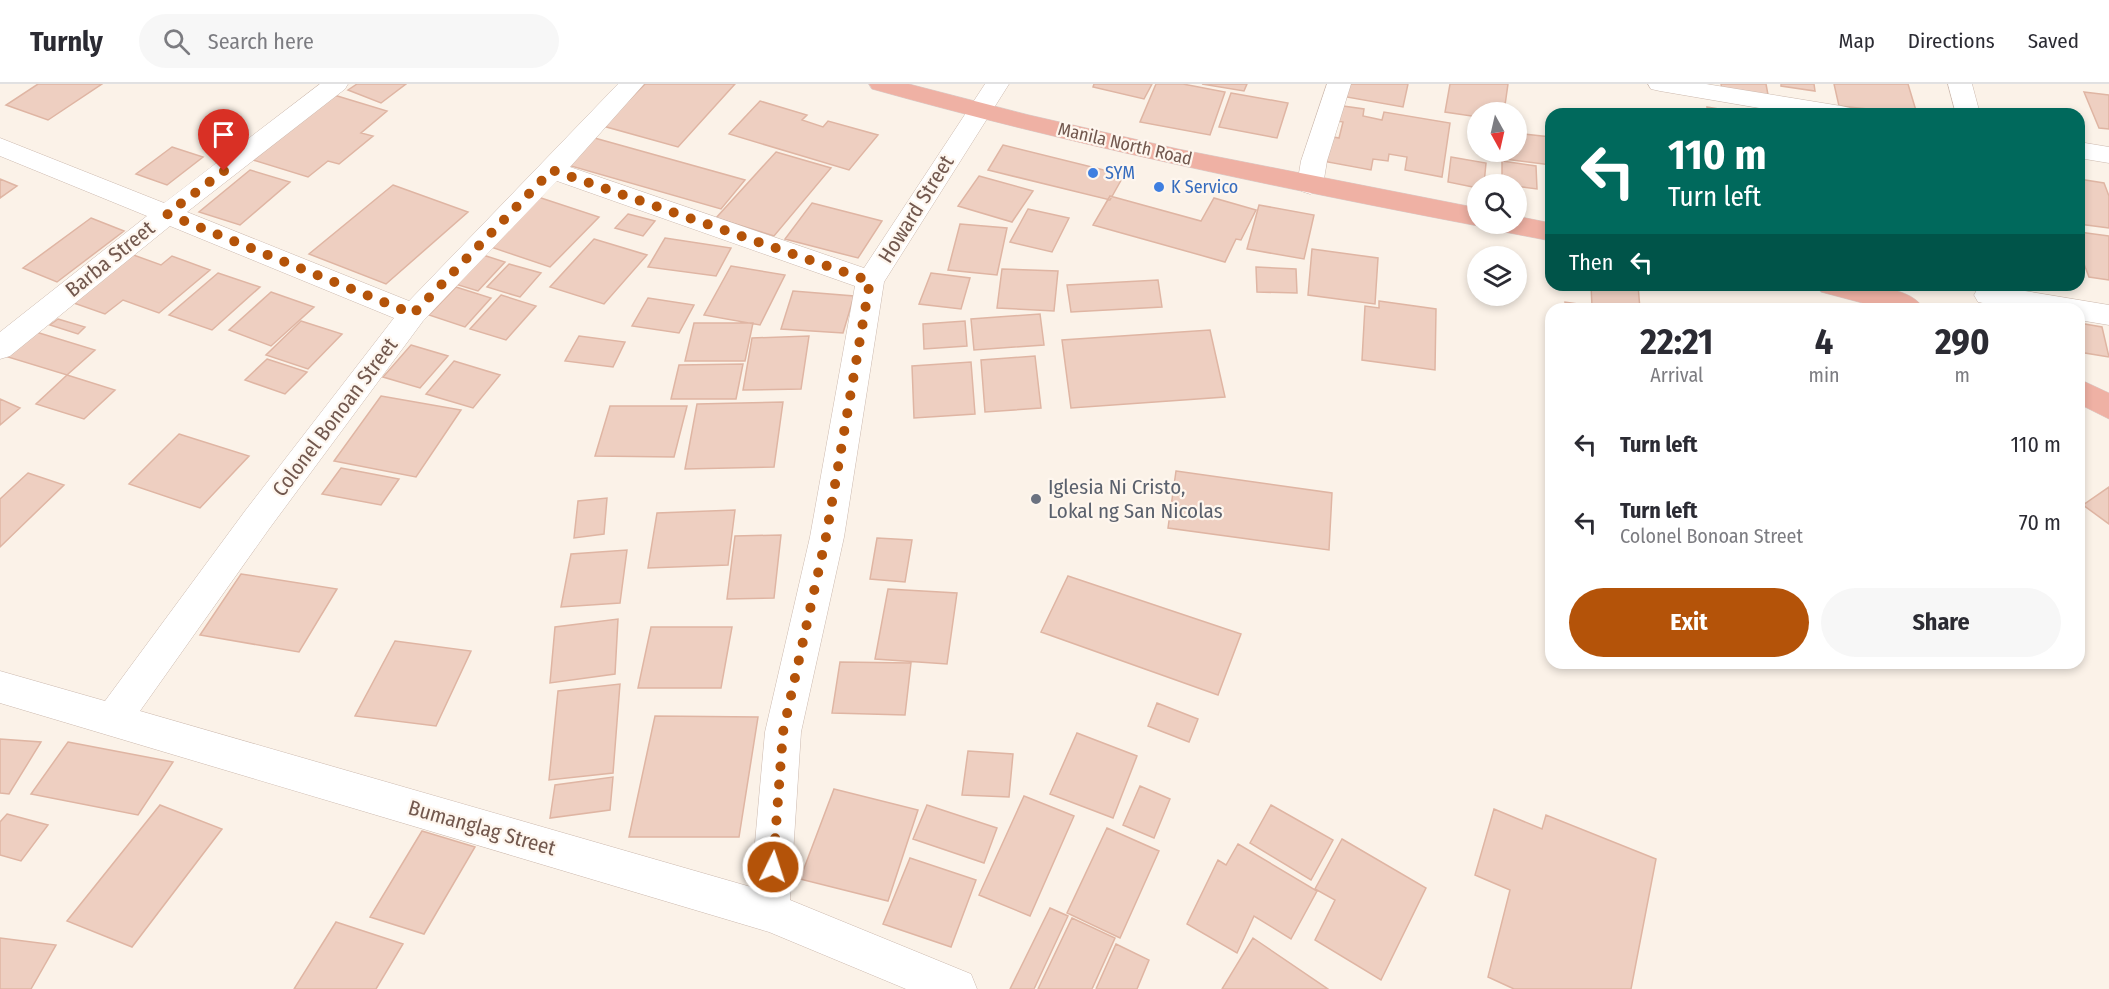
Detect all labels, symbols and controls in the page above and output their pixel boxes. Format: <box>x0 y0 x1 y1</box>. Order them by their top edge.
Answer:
search box <box>139 14 559 68</box>
text: Turnly <box>30 25 103 58</box>
icon: search <box>160 25 193 58</box>
text: Search here <box>208 28 314 55</box>
text: Map <box>1838 28 1875 54</box>
text: Directions <box>1908 28 1995 54</box>
text: Saved <box>2028 28 2079 54</box>
north arrow <box>1467 102 1527 162</box>
map controls <box>1467 102 1527 306</box>
pin <box>198 109 249 171</box>
icon: arrive <box>207 118 240 151</box>
street label: Manila North Road <box>1056 118 1194 170</box>
text: 110 m <box>1668 130 1767 180</box>
icon: left <box>1569 132 1647 210</box>
street label: Howard Street <box>873 150 959 268</box>
place label: SYM <box>1105 162 1135 184</box>
marker: SYM <box>1086 166 1100 180</box>
button: search <box>1467 174 1527 234</box>
place label: K Servico <box>1171 176 1238 198</box>
marker: K Servico <box>1152 180 1166 194</box>
text: Turn left <box>1668 181 1761 213</box>
street label: Barba Street <box>60 215 160 303</box>
button: layers <box>1467 246 1527 306</box>
icon: left <box>1625 246 1658 279</box>
text: Then <box>1569 249 1613 276</box>
text: 22:21 <box>1640 320 1713 364</box>
text: 4 <box>1815 320 1833 364</box>
text: 290 <box>1935 320 1990 364</box>
street label: Colonel Bonoan Street <box>267 332 403 502</box>
text: Arrival <box>1650 363 1703 387</box>
text: min <box>1809 363 1840 387</box>
text: m <box>1955 363 1970 387</box>
icon: left <box>1569 428 1602 461</box>
text: Turn left <box>1620 431 1698 458</box>
text: 110 m <box>2011 431 2061 458</box>
place label: Iglesia Ni Cristo, Lokal ng San Nicolas <box>1048 474 1223 524</box>
marker: Iglesia Ni Cristo, Lokal ng San Nicolas <box>1029 492 1043 506</box>
text: Turn left <box>1620 497 1698 524</box>
icon: left <box>1569 506 1602 539</box>
text: 70 m <box>2019 509 2061 536</box>
text: Colonel Bonoan Street <box>1620 524 1803 548</box>
button: Exit <box>1569 588 1809 657</box>
button: Share <box>1821 588 2061 657</box>
street label: Bumanglag Street <box>405 795 559 861</box>
position arrow <box>741 835 805 899</box>

